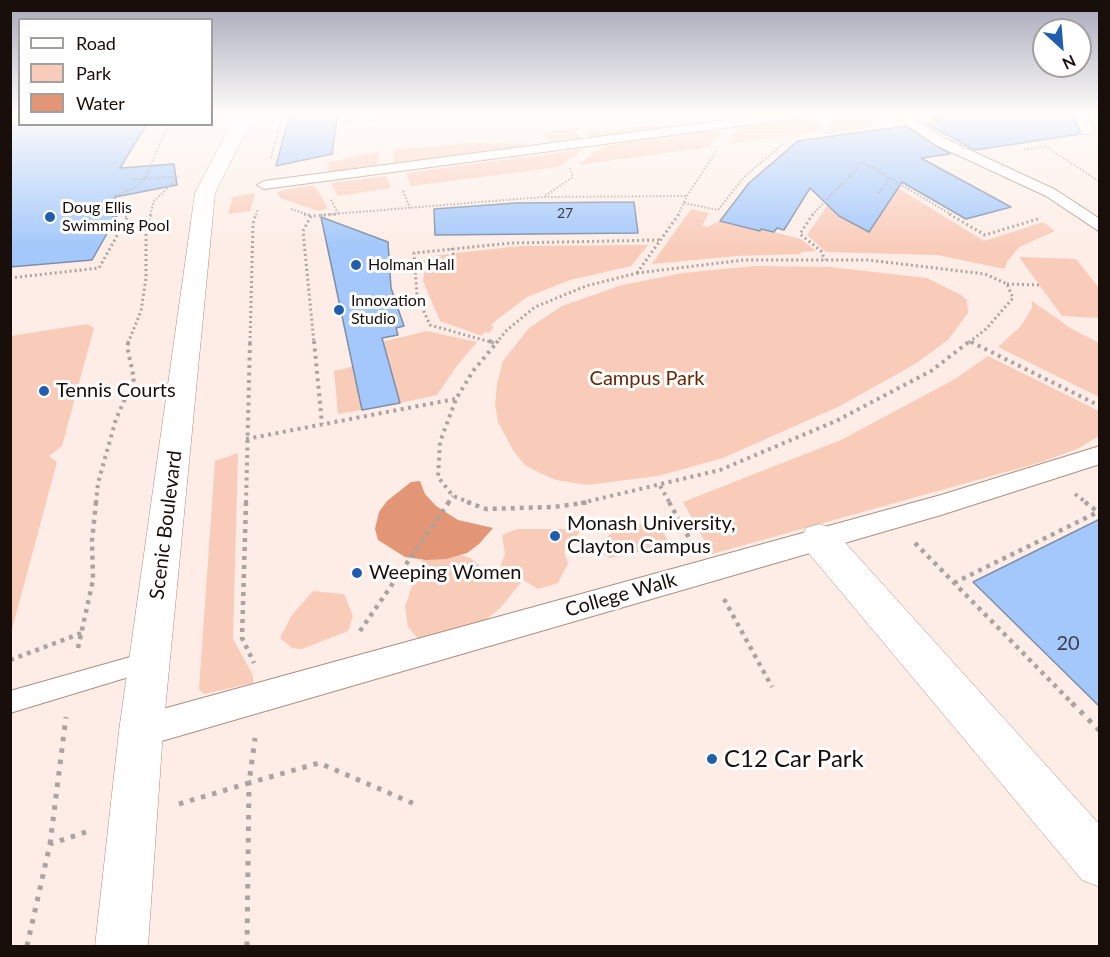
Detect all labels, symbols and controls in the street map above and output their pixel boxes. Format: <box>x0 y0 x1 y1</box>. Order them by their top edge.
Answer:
legend <box>18 18 213 126</box>
north arrow <box>1032 18 1092 78</box>
text: Road <box>76 32 116 54</box>
text: N <box>1060 52 1079 74</box>
text: Park <box>76 62 111 84</box>
text: Water <box>76 92 125 114</box>
place label: Doug Ellis Swimming Pool <box>62 198 169 236</box>
house number: 27 <box>557 205 573 221</box>
marker: Doug Ellis Swimming Pool <box>43 210 57 224</box>
place label: Holman Hall <box>368 255 454 275</box>
marker: Holman Hall <box>349 258 363 272</box>
place label: Innovation Studio <box>351 291 426 329</box>
marker: Innovation Studio <box>332 303 346 317</box>
park label: Campus Park <box>590 367 704 391</box>
place label: Tennis Courts <box>56 379 176 403</box>
marker: Tennis Courts <box>37 384 51 398</box>
street label: Scenic Boulevard <box>145 449 187 601</box>
place label: Monash University, Clayton Campus <box>567 512 736 559</box>
marker: Monash University, Clayton Campus <box>548 529 562 543</box>
place label: Weeping Women <box>369 561 521 585</box>
marker: Weeping Women <box>350 566 364 580</box>
street label: College Walk <box>563 568 679 622</box>
house number: 20 <box>1056 632 1080 656</box>
place label: C12 Car Park <box>724 745 864 773</box>
marker: C12 Car Park <box>705 752 719 766</box>

